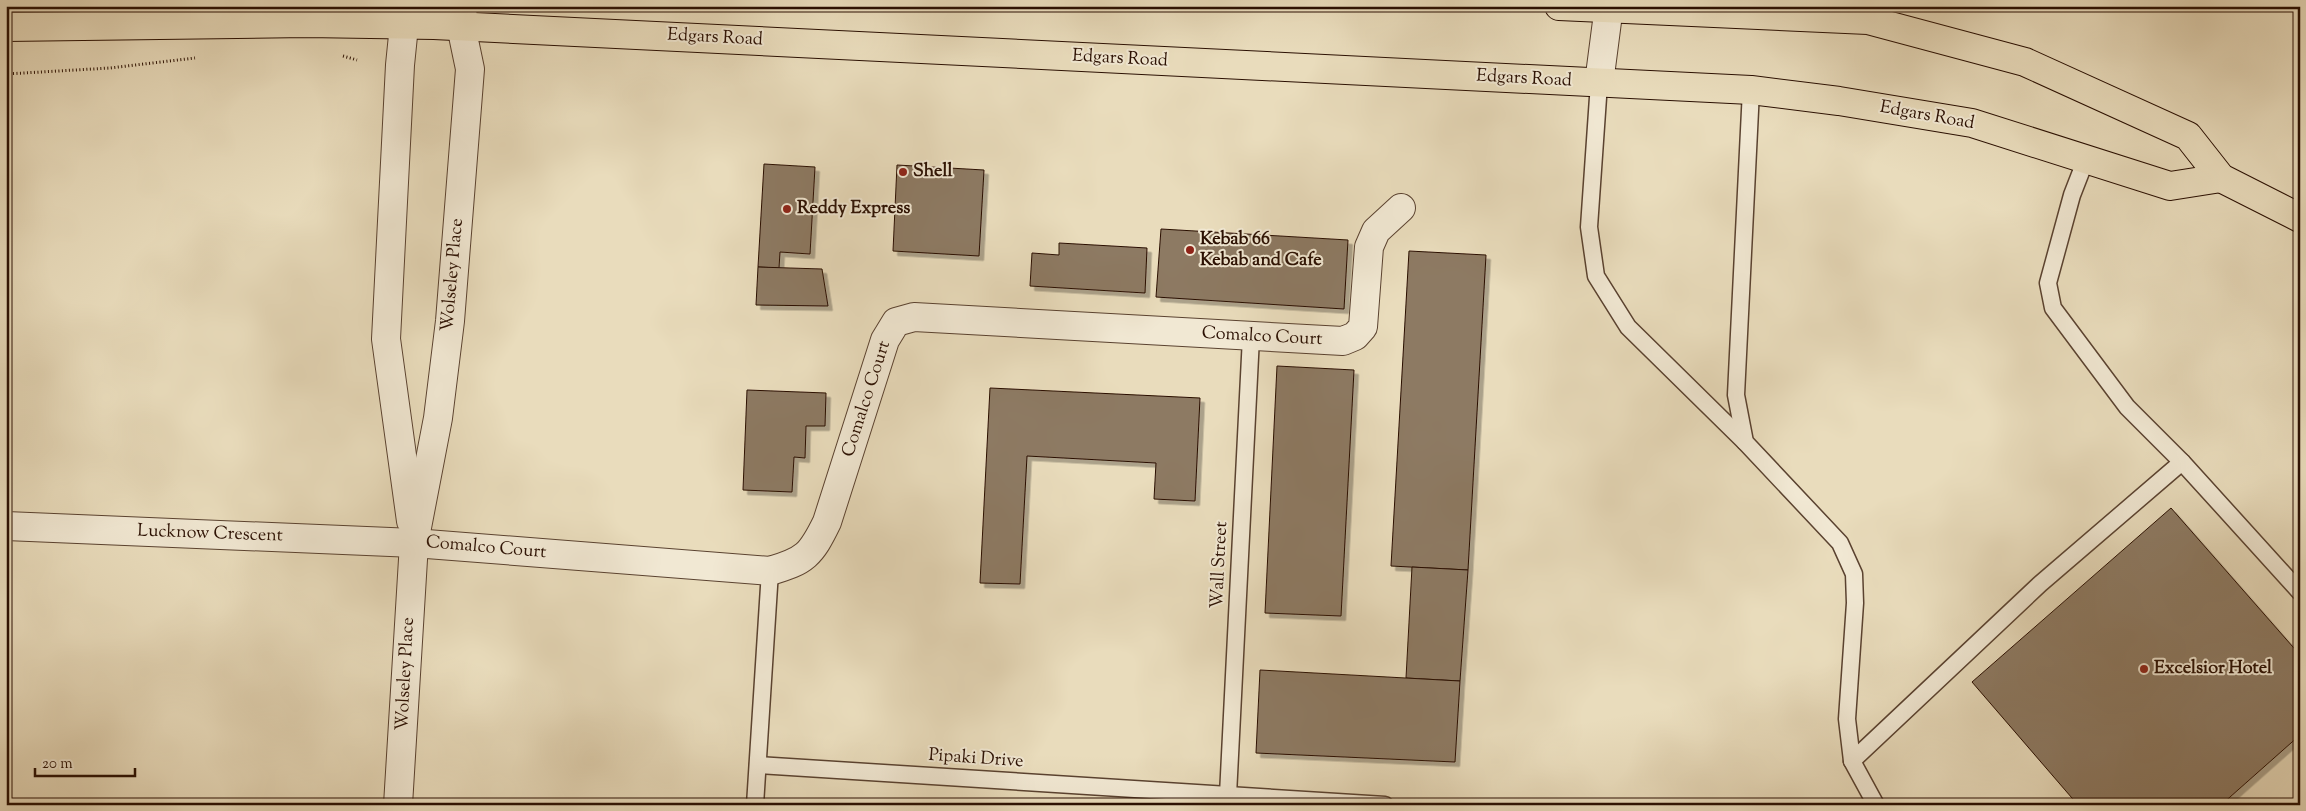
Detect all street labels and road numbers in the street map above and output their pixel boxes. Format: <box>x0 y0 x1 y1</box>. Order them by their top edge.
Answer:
street label: Edgars Road <box>666 23 764 53</box>
street label: Edgars Road <box>1071 44 1169 74</box>
street label: Edgars Road <box>1475 64 1573 94</box>
street label: Edgars Road <box>1878 95 1976 137</box>
street label: Wolseley Place <box>435 217 471 333</box>
street label: Comalco Court <box>1201 321 1323 353</box>
street label: Comalco Court <box>836 338 898 460</box>
street label: Lucknow Crescent <box>137 518 283 550</box>
street label: Wall Street <box>1205 521 1235 609</box>
street label: Comalco Court <box>425 530 547 566</box>
street label: Wolseley Place <box>390 616 422 732</box>
street label: Pipaki Drive <box>928 743 1024 775</box>

